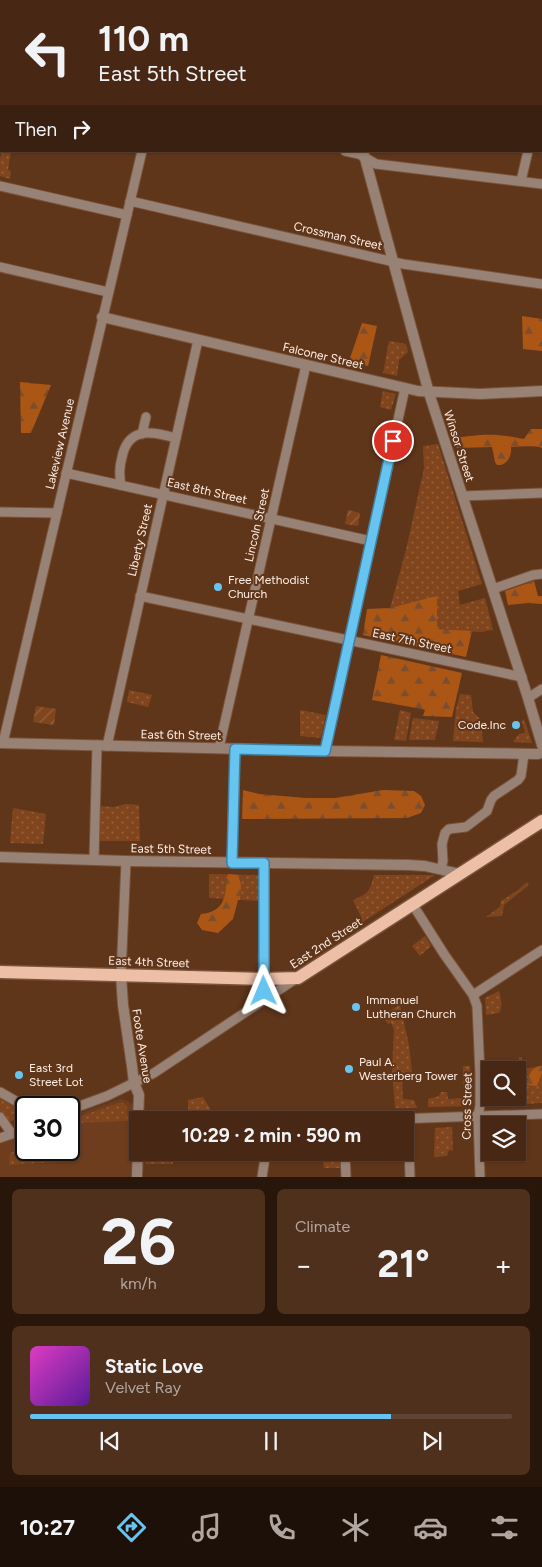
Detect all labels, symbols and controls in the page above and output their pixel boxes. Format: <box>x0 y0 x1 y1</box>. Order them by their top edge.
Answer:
text: 110 m <box>98 18 189 60</box>
icon: left <box>15 20 80 85</box>
text: East 5th Street <box>98 60 247 87</box>
icon: right <box>67 115 95 143</box>
text: Then <box>15 118 57 141</box>
street label: Crossman Street <box>292 219 384 253</box>
street label: Falconer Street <box>281 340 365 372</box>
street label: Lakeview Avenue <box>43 397 77 491</box>
street label: Winsor Street <box>441 409 477 484</box>
pin <box>372 420 414 462</box>
icon: arrive <box>379 427 407 455</box>
street label: East 8th Street <box>166 475 249 507</box>
street label: Lincoln Street <box>242 486 272 563</box>
street label: Liberty Street <box>125 502 155 578</box>
place label: Free Methodist Church <box>228 573 310 601</box>
marker: Free Methodist Church <box>212 581 224 593</box>
street label: East 7th Street <box>371 626 453 656</box>
place label: Code.Inc <box>458 718 506 732</box>
marker: Code.Inc <box>510 719 522 731</box>
street label: East 6th Street <box>140 727 222 743</box>
street label: East 5th Street <box>130 841 212 857</box>
street label: East 2nd Street <box>287 914 365 972</box>
street label: East 4th Street <box>108 954 190 970</box>
position arrow <box>237 964 289 1016</box>
place label: Immanuel Lutheran Church <box>366 993 456 1021</box>
marker: Immanuel Lutheran Church <box>350 1001 362 1013</box>
street label: Foote Avenue <box>129 1008 155 1085</box>
place label: Paul A. Westerberg Tower <box>359 1055 458 1083</box>
place label: East 3rd Street Lot <box>29 1061 84 1089</box>
map controls <box>481 1061 526 1161</box>
button: search <box>481 1061 526 1106</box>
marker: Paul A. Westerberg Tower <box>343 1063 355 1075</box>
marker: East 3rd Street Lot <box>13 1069 25 1081</box>
street label: Cross Street <box>459 1072 475 1140</box>
speed limit sign: 30 <box>15 1096 80 1161</box>
button: layers <box>481 1116 526 1161</box>
text: 10:29 · 2 min · 590 m <box>182 1124 361 1147</box>
text: 26 <box>101 1202 176 1280</box>
text: Climate <box>295 1217 350 1236</box>
text: 21° <box>377 1241 430 1287</box>
text: − <box>295 1248 312 1282</box>
text: + <box>495 1248 512 1282</box>
text: km/h <box>120 1274 157 1293</box>
text: Static Love <box>105 1355 203 1378</box>
text: Velvet Ray <box>105 1378 181 1397</box>
icon: previous <box>96 1427 124 1455</box>
icon: pause <box>257 1427 285 1455</box>
icon: next <box>418 1427 446 1455</box>
icon: directions <box>114 1510 149 1545</box>
icon: music <box>189 1510 224 1545</box>
icon: phone <box>264 1510 299 1545</box>
icon: climate <box>338 1510 373 1545</box>
icon: car <box>413 1510 448 1545</box>
icon: filters <box>487 1510 522 1545</box>
text: 10:27 <box>20 1514 75 1541</box>

